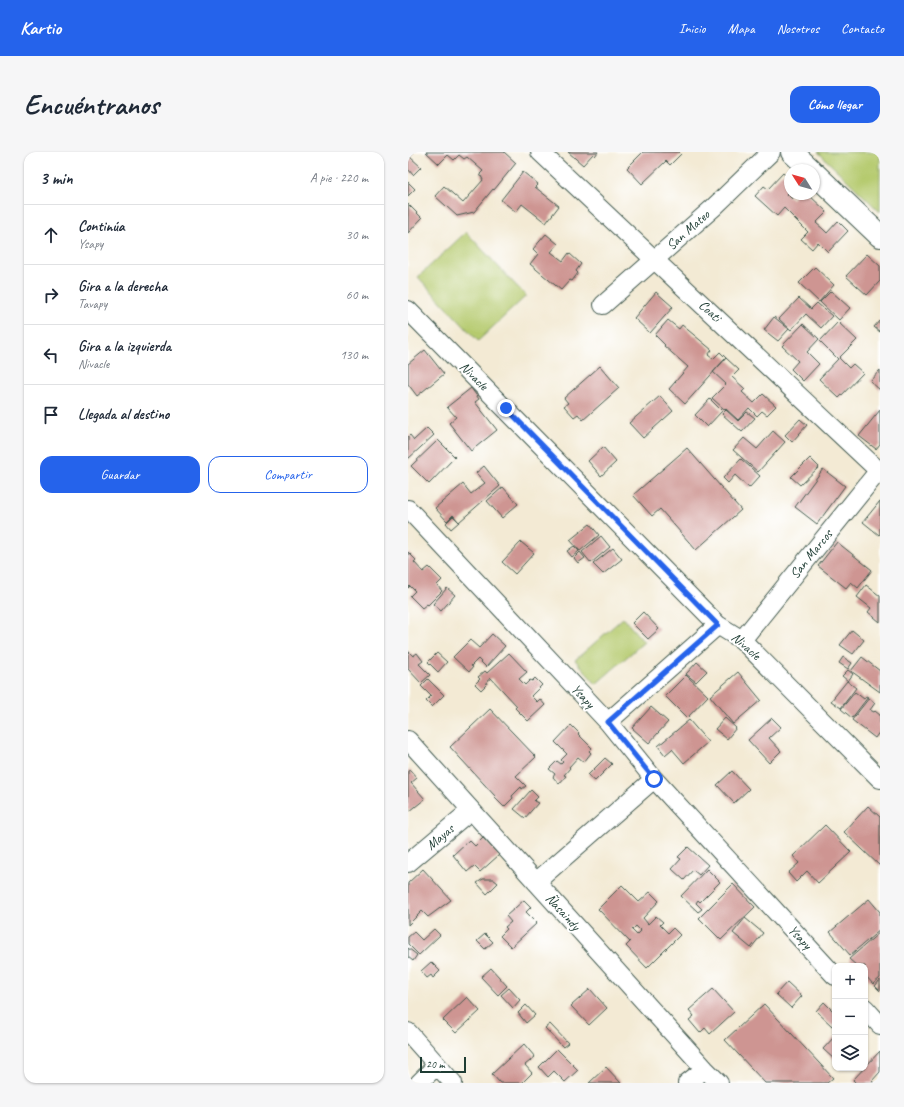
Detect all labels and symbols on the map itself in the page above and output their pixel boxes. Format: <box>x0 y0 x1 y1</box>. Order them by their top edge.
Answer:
north arrow <box>784 164 820 200</box>
street label: San Mateo <box>663 205 714 254</box>
street label: Coati <box>695 296 726 327</box>
street label: Nivacle <box>456 358 493 395</box>
route end <box>497 399 515 417</box>
street label: San Marcos <box>786 525 837 582</box>
street label: Nivacle <box>728 629 765 664</box>
street label: Ysapy <box>568 680 599 713</box>
route start <box>645 770 663 788</box>
street label: Mayas <box>423 820 458 854</box>
street label: Ñasaindy <box>542 890 585 935</box>
street label: Ysapy <box>785 921 816 954</box>
scale bar <box>420 1055 466 1074</box>

